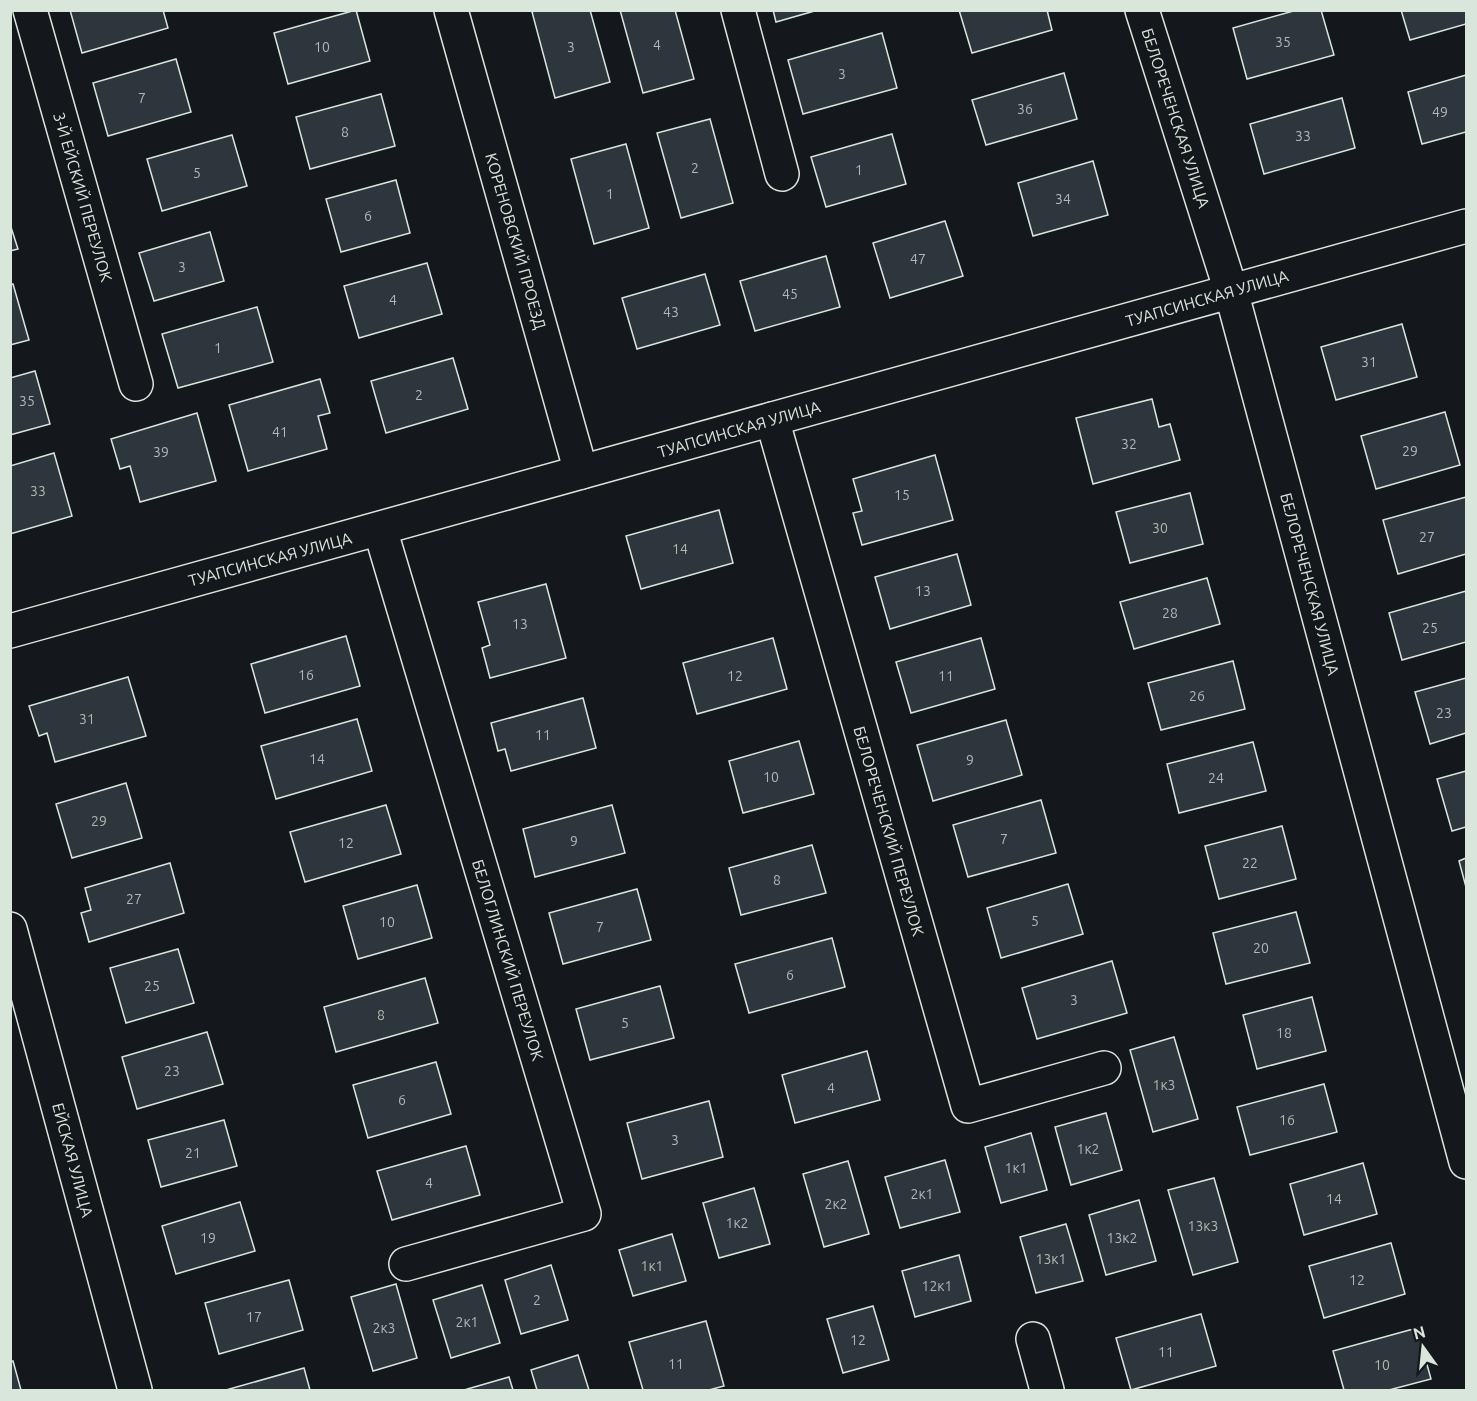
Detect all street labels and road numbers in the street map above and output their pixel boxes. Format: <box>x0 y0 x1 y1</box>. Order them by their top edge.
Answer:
street label: БЕЛОРЕЧЕНСКАЯ УЛИЦА <box>1138 26 1214 211</box>
street label: 3-Й ЕЙСКИЙ ПЕРЕУЛОК <box>50 110 117 284</box>
street label: КОРЕНОВСКИЙ ПРОЕЗД <box>482 151 551 331</box>
street label: ТУАПСИНСКАЯ УЛИЦА <box>1124 266 1291 330</box>
street label: ТУАПСИНСКАЯ УЛИЦА <box>656 397 823 461</box>
street label: БЕЛОРЕЧЕНСКАЯ УЛИЦА <box>1277 491 1343 678</box>
street label: ТУАПСИНСКАЯ УЛИЦА <box>186 528 354 589</box>
street label: БЕЛОРЕЧЕНСКИЙ ПЕРЕУЛОК <box>850 724 929 938</box>
street label: БЕЛОГЛИНСКИЙ ПЕРЕУЛОК <box>469 857 548 1063</box>
street label: ЕЙСКАЯ УЛИЦА <box>49 1101 98 1220</box>

